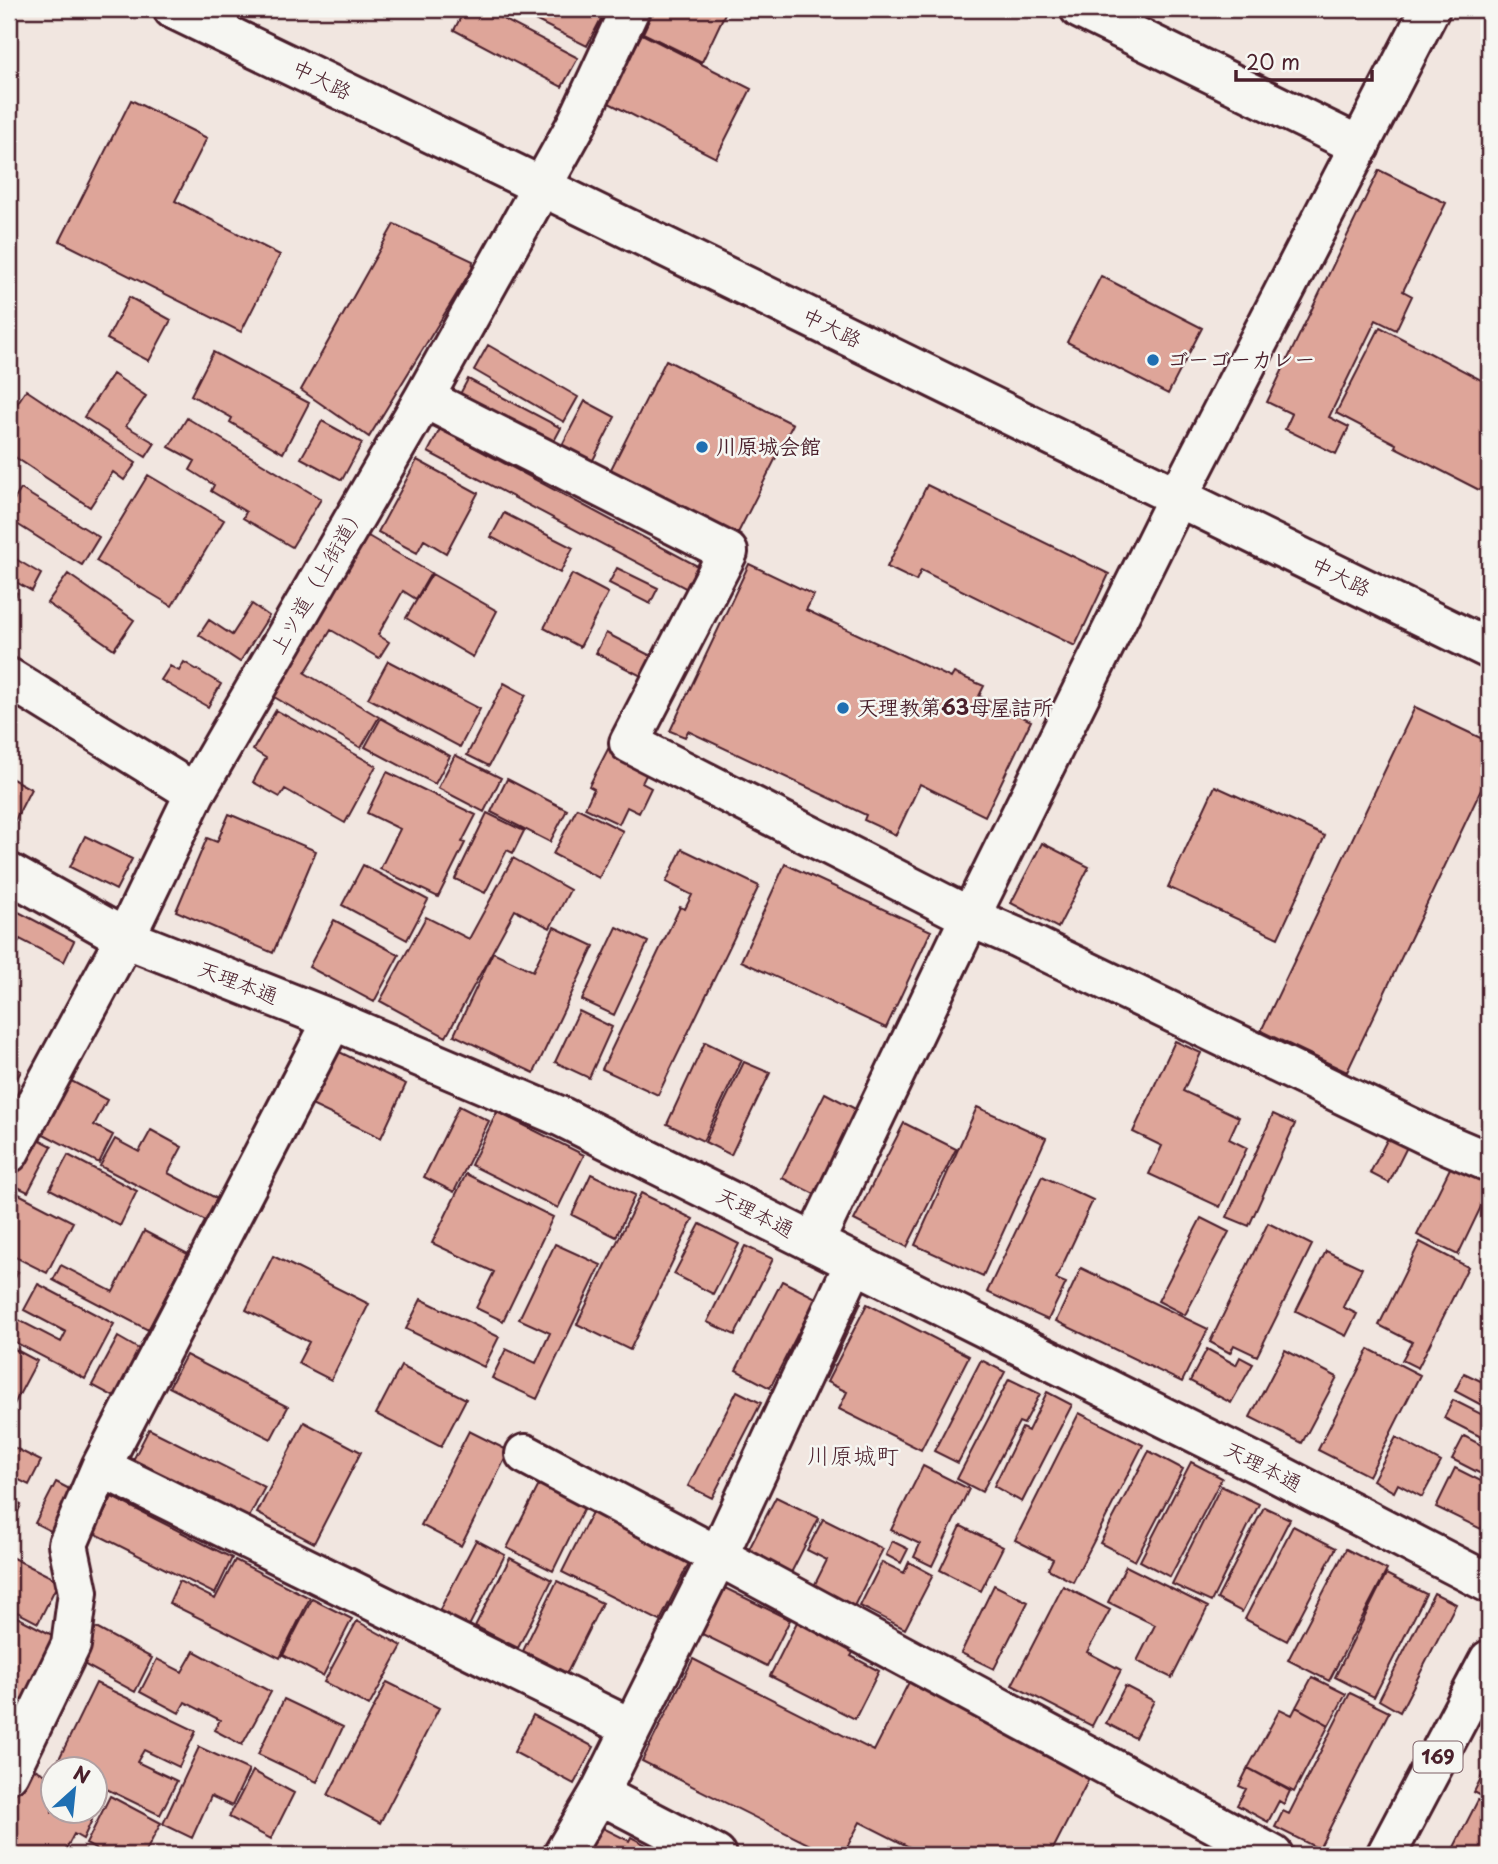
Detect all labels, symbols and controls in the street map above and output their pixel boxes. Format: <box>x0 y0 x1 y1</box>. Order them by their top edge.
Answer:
scale bar <box>1236 38 1372 82</box>
text: 20 m <box>1246 45 1300 77</box>
street label: 中大路 <box>288 50 358 106</box>
street label: 中大路 <box>798 298 868 354</box>
place label: ゴーゴーカレー <box>1167 342 1315 374</box>
marker: ゴーゴーカレー <box>1145 352 1161 368</box>
place label: 川原城会館 <box>716 429 821 461</box>
marker: 川原城会館 <box>694 439 710 455</box>
street label: 上ツ道（上街道） <box>260 498 372 660</box>
street label: 中大路 <box>1307 547 1377 603</box>
place label: 天理教第63母屋詰所 <box>857 690 1053 722</box>
marker: 天理教第63母屋詰所 <box>835 700 851 716</box>
street label: 天理本通 <box>194 951 284 1011</box>
street label: 天理本通 <box>711 1178 801 1245</box>
street label: 天理本通 <box>1219 1432 1309 1499</box>
district label: 川原城町 <box>807 1437 899 1472</box>
road number: 169 <box>1414 1742 1462 1772</box>
north arrow <box>38 1756 108 1826</box>
text: N <box>69 1758 95 1790</box>

